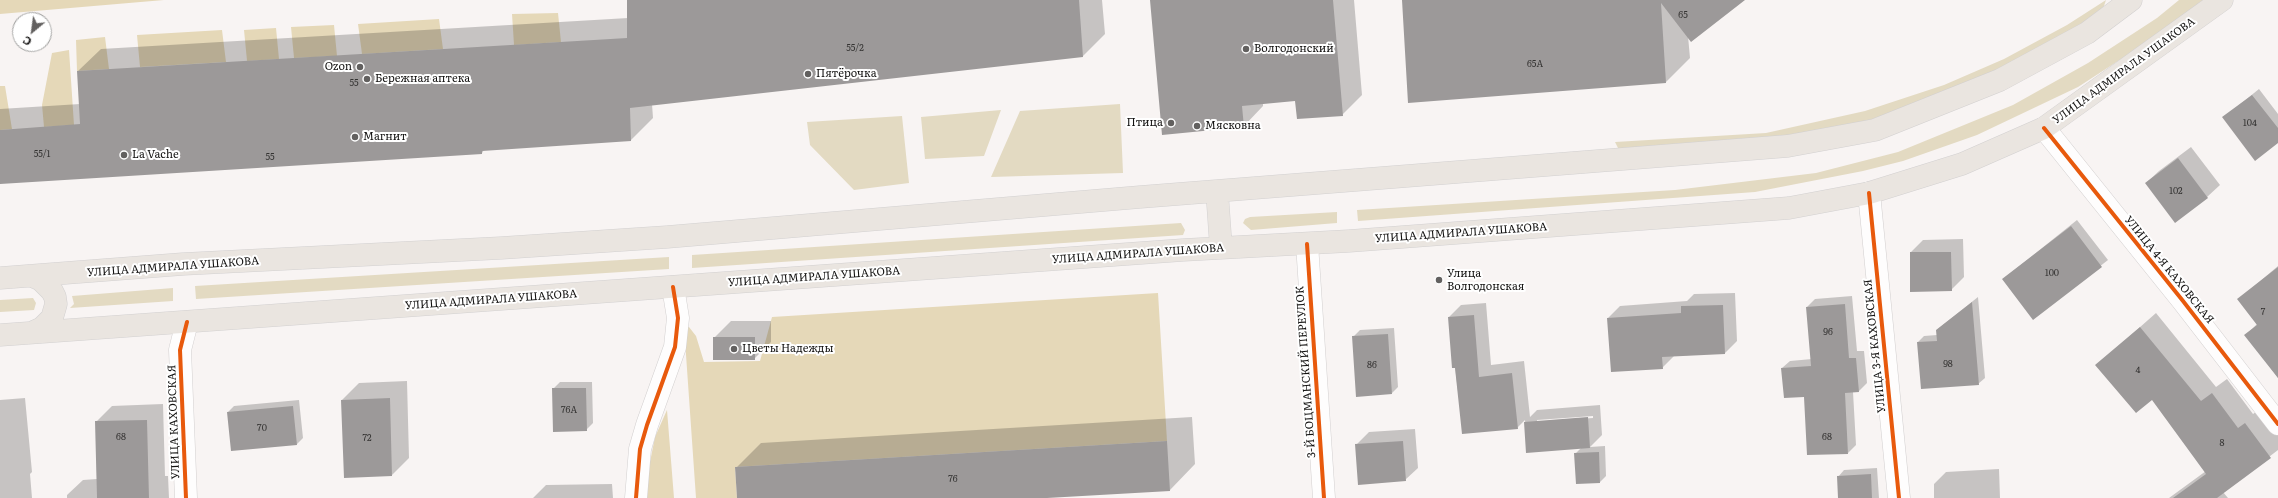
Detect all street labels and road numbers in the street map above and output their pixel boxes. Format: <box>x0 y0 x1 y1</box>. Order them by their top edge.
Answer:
street label: УЛИЦА АДМИРАЛА УШАКОВА <box>2050 15 2198 127</box>
street label: УЛИЦА 4-Я КАХОВСКАЯ <box>2121 214 2217 326</box>
street label: УЛИЦА АДМИРАЛА УШАКОВА <box>1374 220 1548 246</box>
street label: УЛИЦА АДМИРАЛА УШАКОВА <box>1051 241 1225 267</box>
street label: УЛИЦА АДМИРАЛА УШАКОВА <box>86 254 260 280</box>
street label: УЛИЦА АДМИРАЛА УШАКОВА <box>727 264 901 290</box>
street label: УЛИЦА 3-Я КАХОВСКАЯ <box>1861 278 1889 414</box>
street label: 3-Й БОЦМАНСКИЙ ПЕРЕУЛОК <box>1293 286 1319 458</box>
street label: УЛИЦА АДМИРАЛА УШАКОВА <box>404 287 578 313</box>
street label: УЛИЦА КАХОВСКАЯ <box>165 364 183 480</box>

